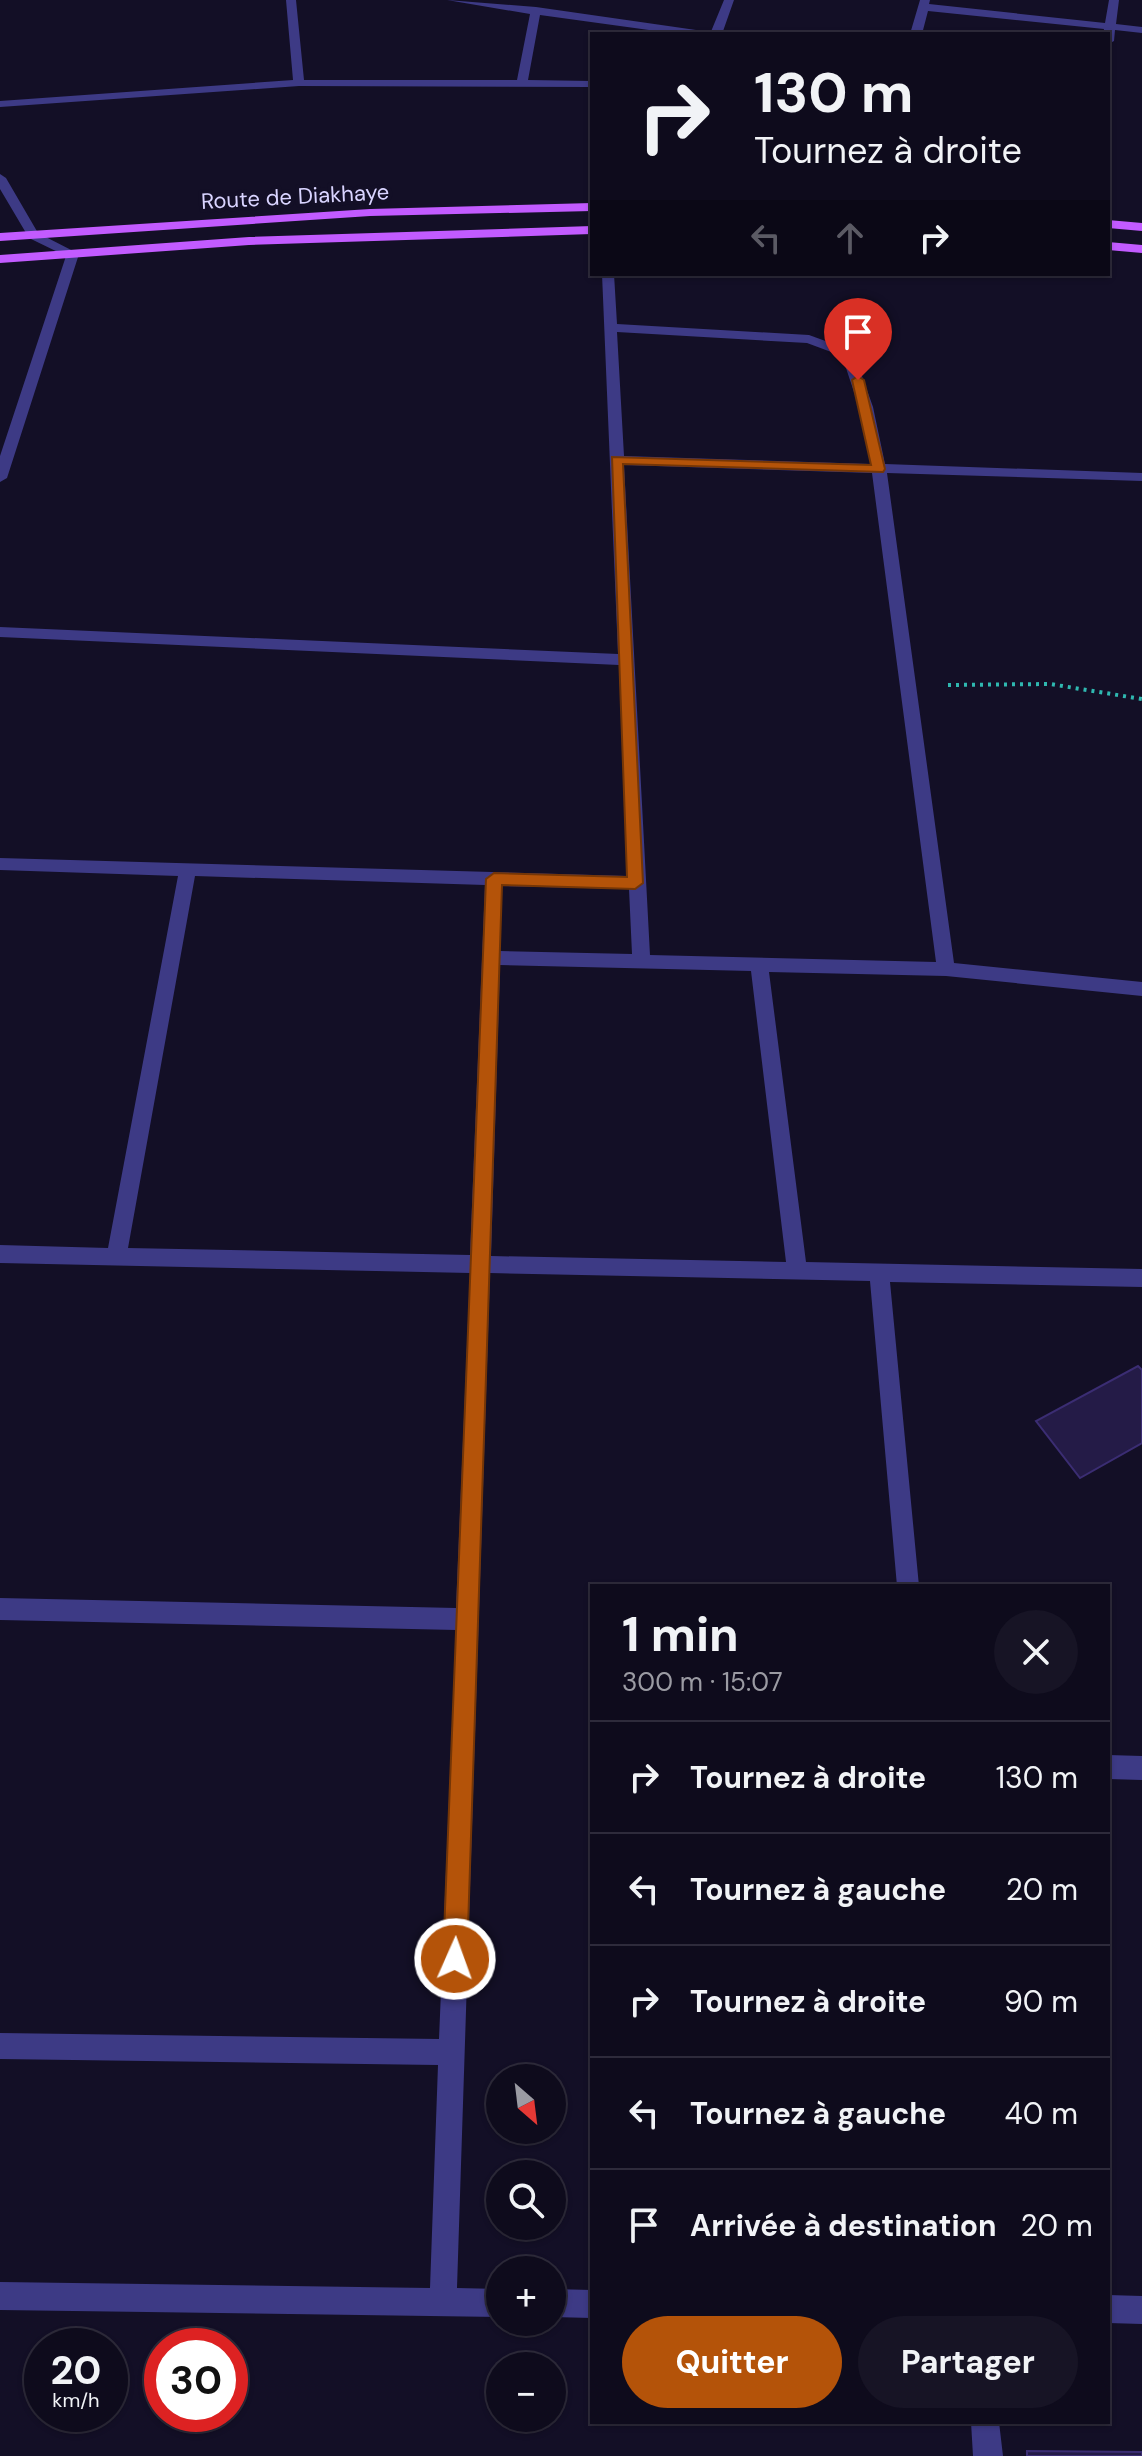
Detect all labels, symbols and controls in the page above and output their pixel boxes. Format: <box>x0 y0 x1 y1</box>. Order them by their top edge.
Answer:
text: 130 m <box>754 56 913 129</box>
icon: right <box>622 64 726 168</box>
text: Tournez à droite <box>754 127 1022 174</box>
street label: Route de Diakhaye <box>200 177 390 216</box>
icon: left <box>744 216 788 260</box>
icon: ahead <box>828 216 872 260</box>
icon: right <box>912 216 956 260</box>
pin <box>824 298 892 380</box>
icon: arrive <box>836 310 880 354</box>
text: 1 min <box>622 1603 739 1666</box>
button: close <box>994 1610 1078 1694</box>
text: 300 m · 15:07 <box>622 1665 783 1699</box>
icon: right <box>622 1755 666 1799</box>
text: Tournez à droite <box>690 1758 926 1797</box>
text: 130 m <box>996 1758 1078 1797</box>
icon: left <box>622 1867 666 1911</box>
text: Tournez à gauche <box>690 1870 946 1909</box>
text: 20 m <box>1006 1870 1078 1909</box>
position arrow <box>413 1917 497 2001</box>
icon: right <box>622 1979 666 2023</box>
text: Tournez à droite <box>690 1982 926 2021</box>
text: 90 m <box>1004 1982 1078 2021</box>
north arrow <box>486 2064 566 2144</box>
map controls <box>486 2064 566 2432</box>
icon: left <box>622 2091 666 2135</box>
text: Tournez à gauche <box>690 2094 946 2133</box>
text: 40 m <box>1005 2094 1078 2133</box>
button: search <box>486 2160 566 2240</box>
icon: arrive <box>622 2203 666 2247</box>
text: Arrivée à destination <box>690 2206 996 2245</box>
text: 20 m <box>1020 2206 1093 2245</box>
button: + <box>486 2256 566 2336</box>
button: Quitter <box>622 2316 842 2408</box>
button: Partager <box>858 2316 1078 2408</box>
speed limit sign: 30 <box>144 2328 248 2432</box>
text: 20 <box>50 2344 102 2396</box>
button: − <box>486 2352 566 2432</box>
text: km/h <box>52 2387 100 2413</box>

